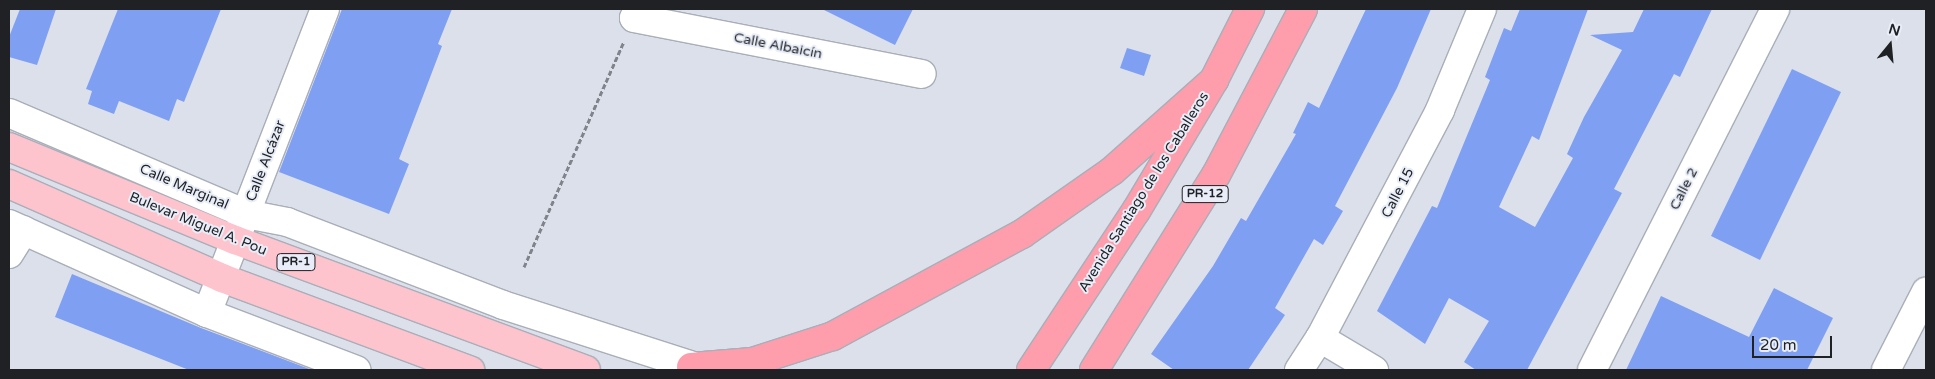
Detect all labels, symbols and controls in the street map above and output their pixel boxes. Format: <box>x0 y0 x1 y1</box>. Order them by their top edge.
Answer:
north arrow <box>1865 20 1915 70</box>
text: N <box>1887 20 1902 40</box>
street label: Calle Albaicín <box>732 29 824 63</box>
street label: Avenida Santiago de los Caballeros <box>1075 89 1213 295</box>
street label: Calle Alcázar <box>243 118 289 204</box>
street label: Calle Marginal <box>137 161 231 213</box>
street label: Calle 15 <box>1378 165 1418 221</box>
street label: Calle 2 <box>1666 165 1702 213</box>
road number: PR-12 <box>1181 184 1229 203</box>
street label: Bulevar Miguel A. Pou <box>127 189 269 259</box>
road number: PR-1 <box>276 252 316 272</box>
scale bar <box>1755 326 1835 358</box>
text: 20 m <box>1760 336 1797 354</box>

